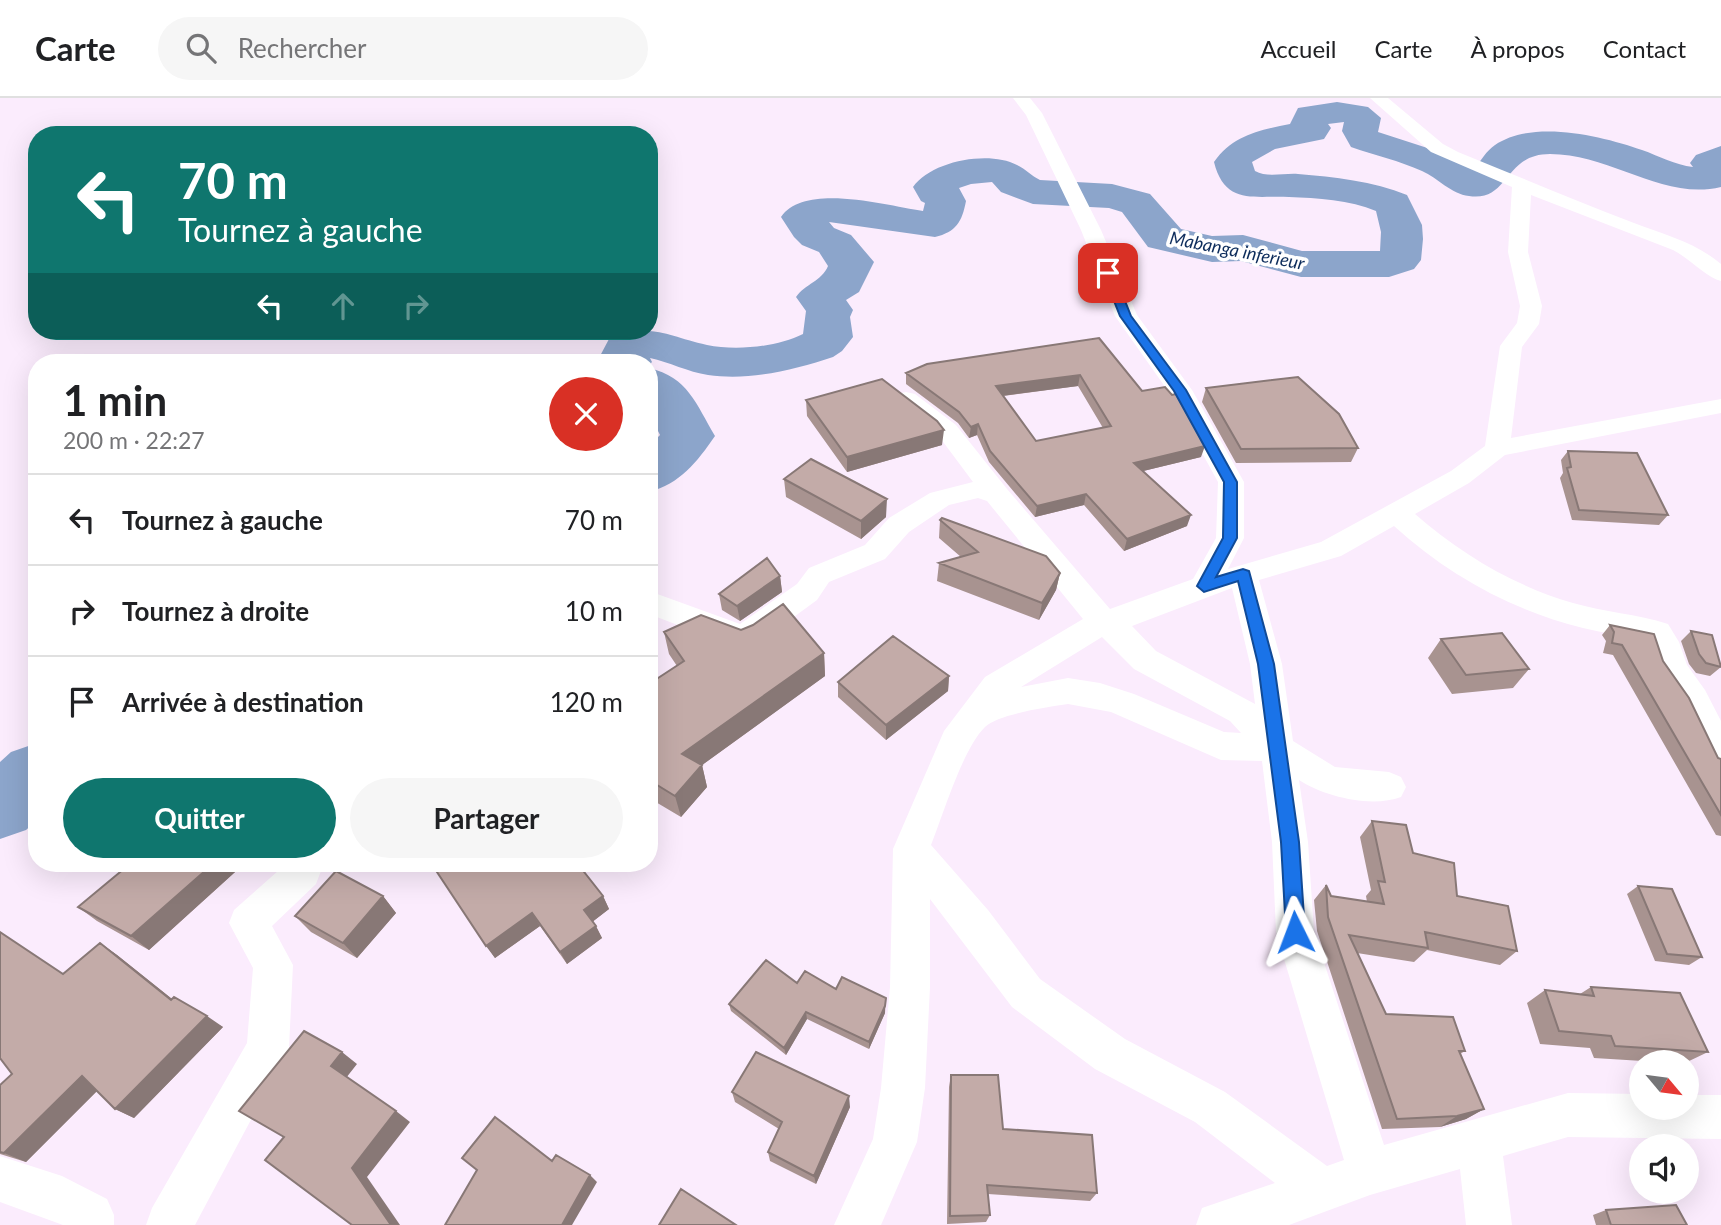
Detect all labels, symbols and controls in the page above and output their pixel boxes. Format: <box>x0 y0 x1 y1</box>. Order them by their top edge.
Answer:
search box <box>158 17 648 80</box>
text: Carte <box>35 28 116 68</box>
icon: search <box>182 29 220 67</box>
text: Rechercher <box>238 32 367 64</box>
text: Accueil <box>1260 34 1336 63</box>
text: Carte <box>1374 34 1432 63</box>
text: À propos <box>1470 34 1565 63</box>
text: Contact <box>1603 34 1686 63</box>
text: 70 m <box>178 151 288 209</box>
icon: left <box>63 154 154 245</box>
text: Tournez à gauche <box>178 210 423 249</box>
water label: Mabanga inferieur <box>1168 226 1307 274</box>
pin <box>1078 243 1138 303</box>
icon: arrive <box>1089 254 1127 292</box>
icon: left <box>251 287 289 325</box>
icon: ahead <box>324 287 362 325</box>
icon: right <box>397 287 435 325</box>
text: 1 min <box>63 375 167 425</box>
button: close <box>549 377 623 451</box>
text: 200 m · 22:27 <box>63 426 205 454</box>
icon: left <box>63 501 101 539</box>
text: Tournez à gauche <box>122 504 323 536</box>
text: 70 m <box>565 504 623 536</box>
icon: right <box>63 592 101 630</box>
text: Tournez à droite <box>122 595 309 627</box>
text: 10 m <box>565 595 623 627</box>
icon: arrive <box>63 683 101 721</box>
text: Arrivée à destination <box>122 686 364 718</box>
text: 120 m <box>550 686 623 718</box>
button: Quitter <box>63 778 336 858</box>
button: Partager <box>350 778 623 858</box>
position arrow <box>1258 895 1332 969</box>
north arrow <box>1629 1050 1699 1120</box>
map controls <box>1629 1050 1699 1204</box>
button: sound <box>1629 1134 1699 1204</box>

